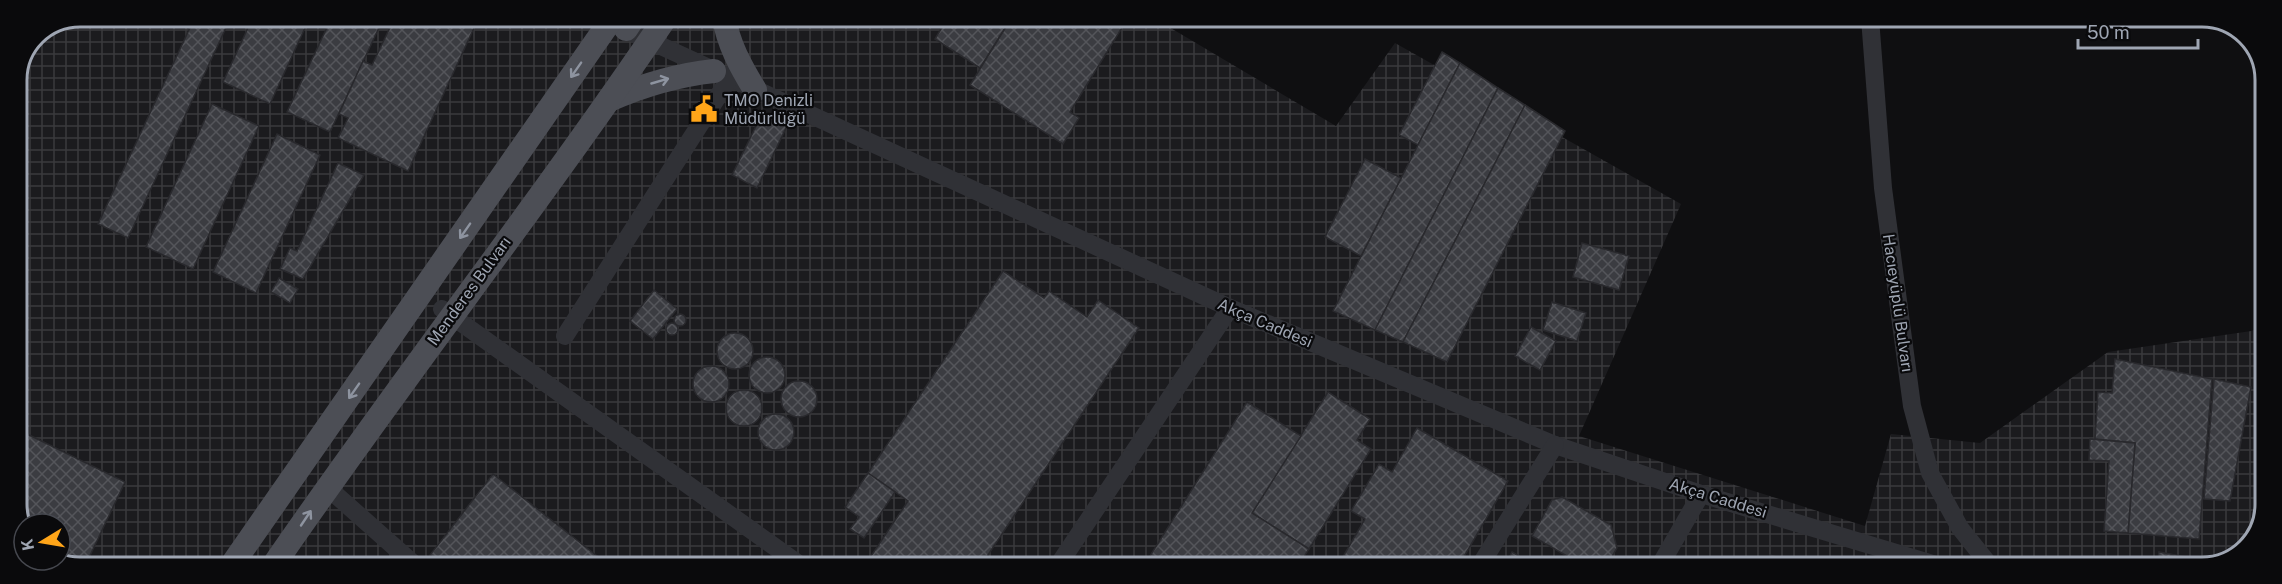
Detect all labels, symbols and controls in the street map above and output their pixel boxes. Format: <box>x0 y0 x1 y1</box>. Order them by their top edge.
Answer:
scale bar <box>2078 12 2198 50</box>
text: 50 m <box>2087 22 2130 43</box>
one-way arrow <box>570 61 582 78</box>
one-way arrow <box>650 75 669 86</box>
place label: TMO Denizli Müdürlüğü <box>724 91 813 128</box>
public building icon: TMO Denizli Müdürlüğü <box>689 94 719 124</box>
one-way arrow <box>459 222 471 238</box>
street label: Menderes Bulvarı <box>423 233 515 349</box>
street label: Hacıeyüplü Bulvarı <box>1879 233 1917 373</box>
street label: Akça Caddesi <box>1215 294 1315 352</box>
one-way arrow <box>348 382 360 398</box>
street label: Akça Caddesi <box>1667 474 1769 522</box>
one-way arrow <box>300 510 312 527</box>
north arrow <box>12 512 72 572</box>
text: K <box>17 537 38 552</box>

